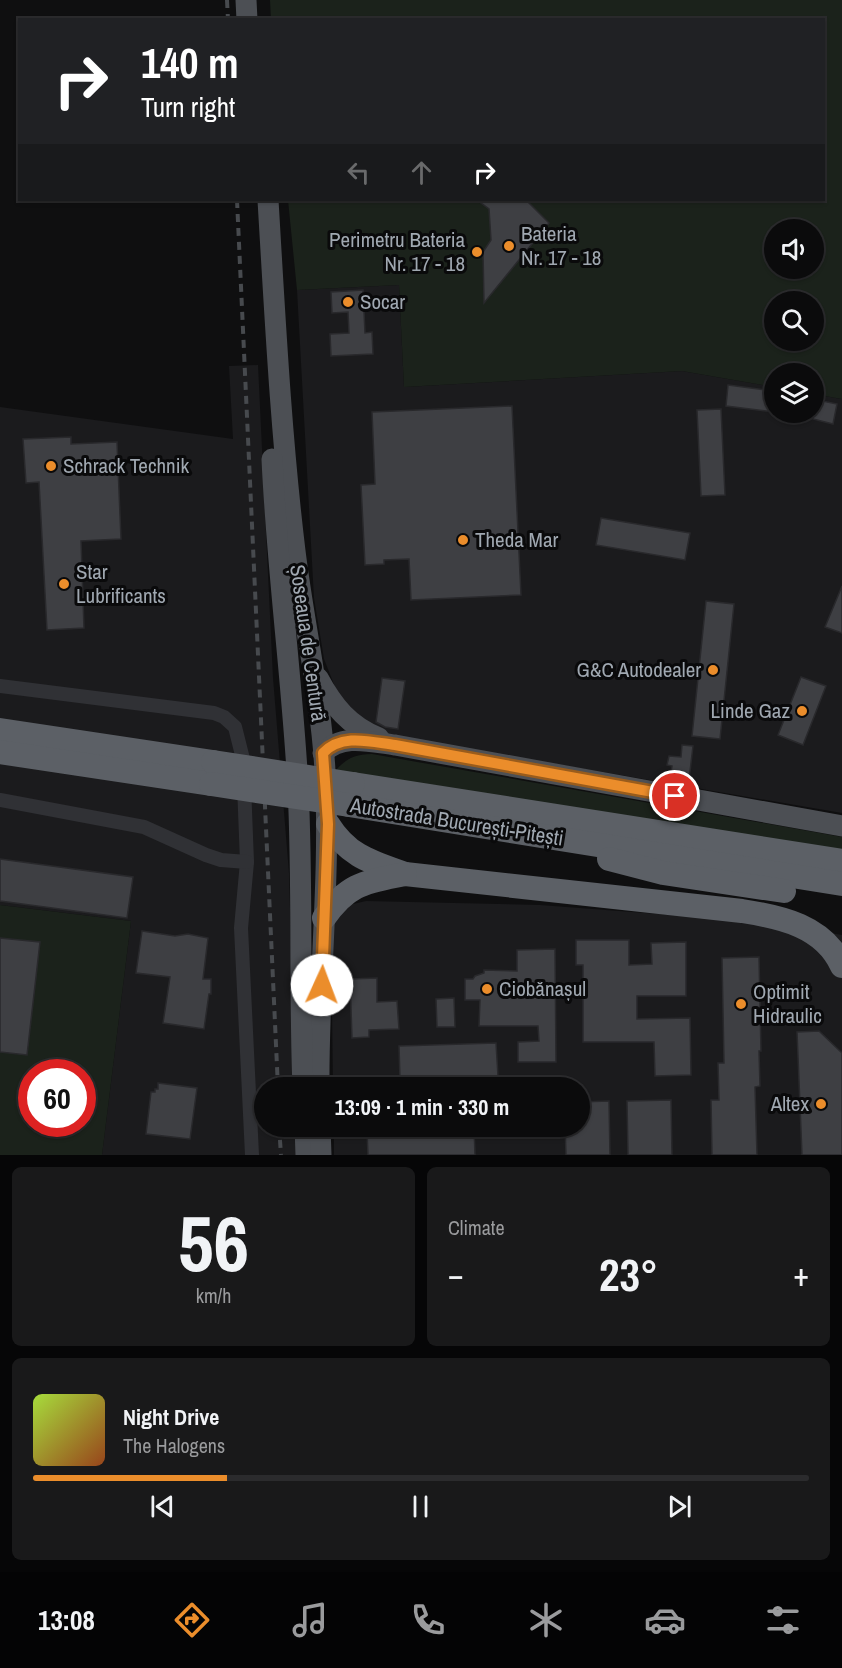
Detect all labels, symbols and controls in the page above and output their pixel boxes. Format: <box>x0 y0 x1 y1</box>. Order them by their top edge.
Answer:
text: 140 m <box>141 35 239 91</box>
icon: right <box>42 42 120 120</box>
text: Turn right <box>141 89 235 125</box>
icon: left <box>342 156 375 189</box>
icon: ahead <box>405 156 438 189</box>
icon: right <box>468 156 501 189</box>
place label: Bateria Nr. 17 - 18 <box>521 219 601 272</box>
map controls <box>764 219 824 423</box>
button: sound <box>764 219 824 279</box>
place label: Perimetru Bateria Nr. 17 - 18 <box>329 225 465 278</box>
marker: Bateria Nr. 17 - 18 <box>502 239 516 253</box>
marker: Perimetru Bateria Nr. 17 - 18 <box>470 245 484 259</box>
place label: Socar <box>360 287 405 316</box>
button: search <box>764 291 824 351</box>
marker: Socar <box>341 295 355 309</box>
button: layers <box>764 363 824 423</box>
place label: Schrack Technik <box>63 451 189 480</box>
marker: Schrack Technik <box>44 459 58 473</box>
place label: Theda Mar <box>475 525 559 554</box>
marker: Theda Mar <box>456 533 470 547</box>
place label: Star Lubrificants <box>76 557 166 610</box>
street label: Șoseaua de Centură <box>283 563 334 724</box>
marker: Star Lubrificants <box>57 577 71 591</box>
place label: G&C Autodealer <box>577 655 701 684</box>
marker: G&C Autodealer <box>706 663 720 677</box>
place label: Linde Gaz <box>711 696 790 725</box>
marker: Linde Gaz <box>795 704 809 718</box>
pin <box>649 770 700 821</box>
icon: arrive <box>658 779 691 812</box>
street label: Autostrada București-Pitești <box>347 790 566 853</box>
position arrow <box>290 953 354 1017</box>
place label: Ciobănașul <box>499 974 586 1003</box>
place label: Optimit Hidraulic <box>753 977 822 1030</box>
marker: Ciobănașul <box>480 982 494 996</box>
marker: Optimit Hidraulic <box>734 997 748 1011</box>
speed limit sign: 60 <box>18 1059 96 1137</box>
place label: Altex <box>770 1089 809 1118</box>
text: 13:09 · 1 min · 330 m <box>335 1092 509 1122</box>
marker: Altex <box>814 1097 828 1111</box>
text: 56 <box>178 1190 249 1295</box>
text: Climate <box>448 1214 505 1241</box>
text: 23° <box>599 1244 658 1305</box>
text: − <box>448 1252 464 1296</box>
text: + <box>793 1252 809 1296</box>
text: km/h <box>196 1282 231 1309</box>
text: Night Drive <box>123 1402 219 1432</box>
text: The Halogens <box>123 1432 225 1459</box>
icon: previous <box>146 1490 179 1523</box>
icon: pause <box>404 1490 437 1523</box>
icon: next <box>663 1490 696 1523</box>
icon: directions <box>171 1599 213 1641</box>
icon: music <box>289 1599 331 1641</box>
icon: phone <box>407 1599 449 1641</box>
icon: climate <box>525 1599 567 1641</box>
icon: car <box>644 1599 686 1641</box>
icon: filters <box>762 1599 804 1641</box>
text: 13:08 <box>38 1602 95 1638</box>

